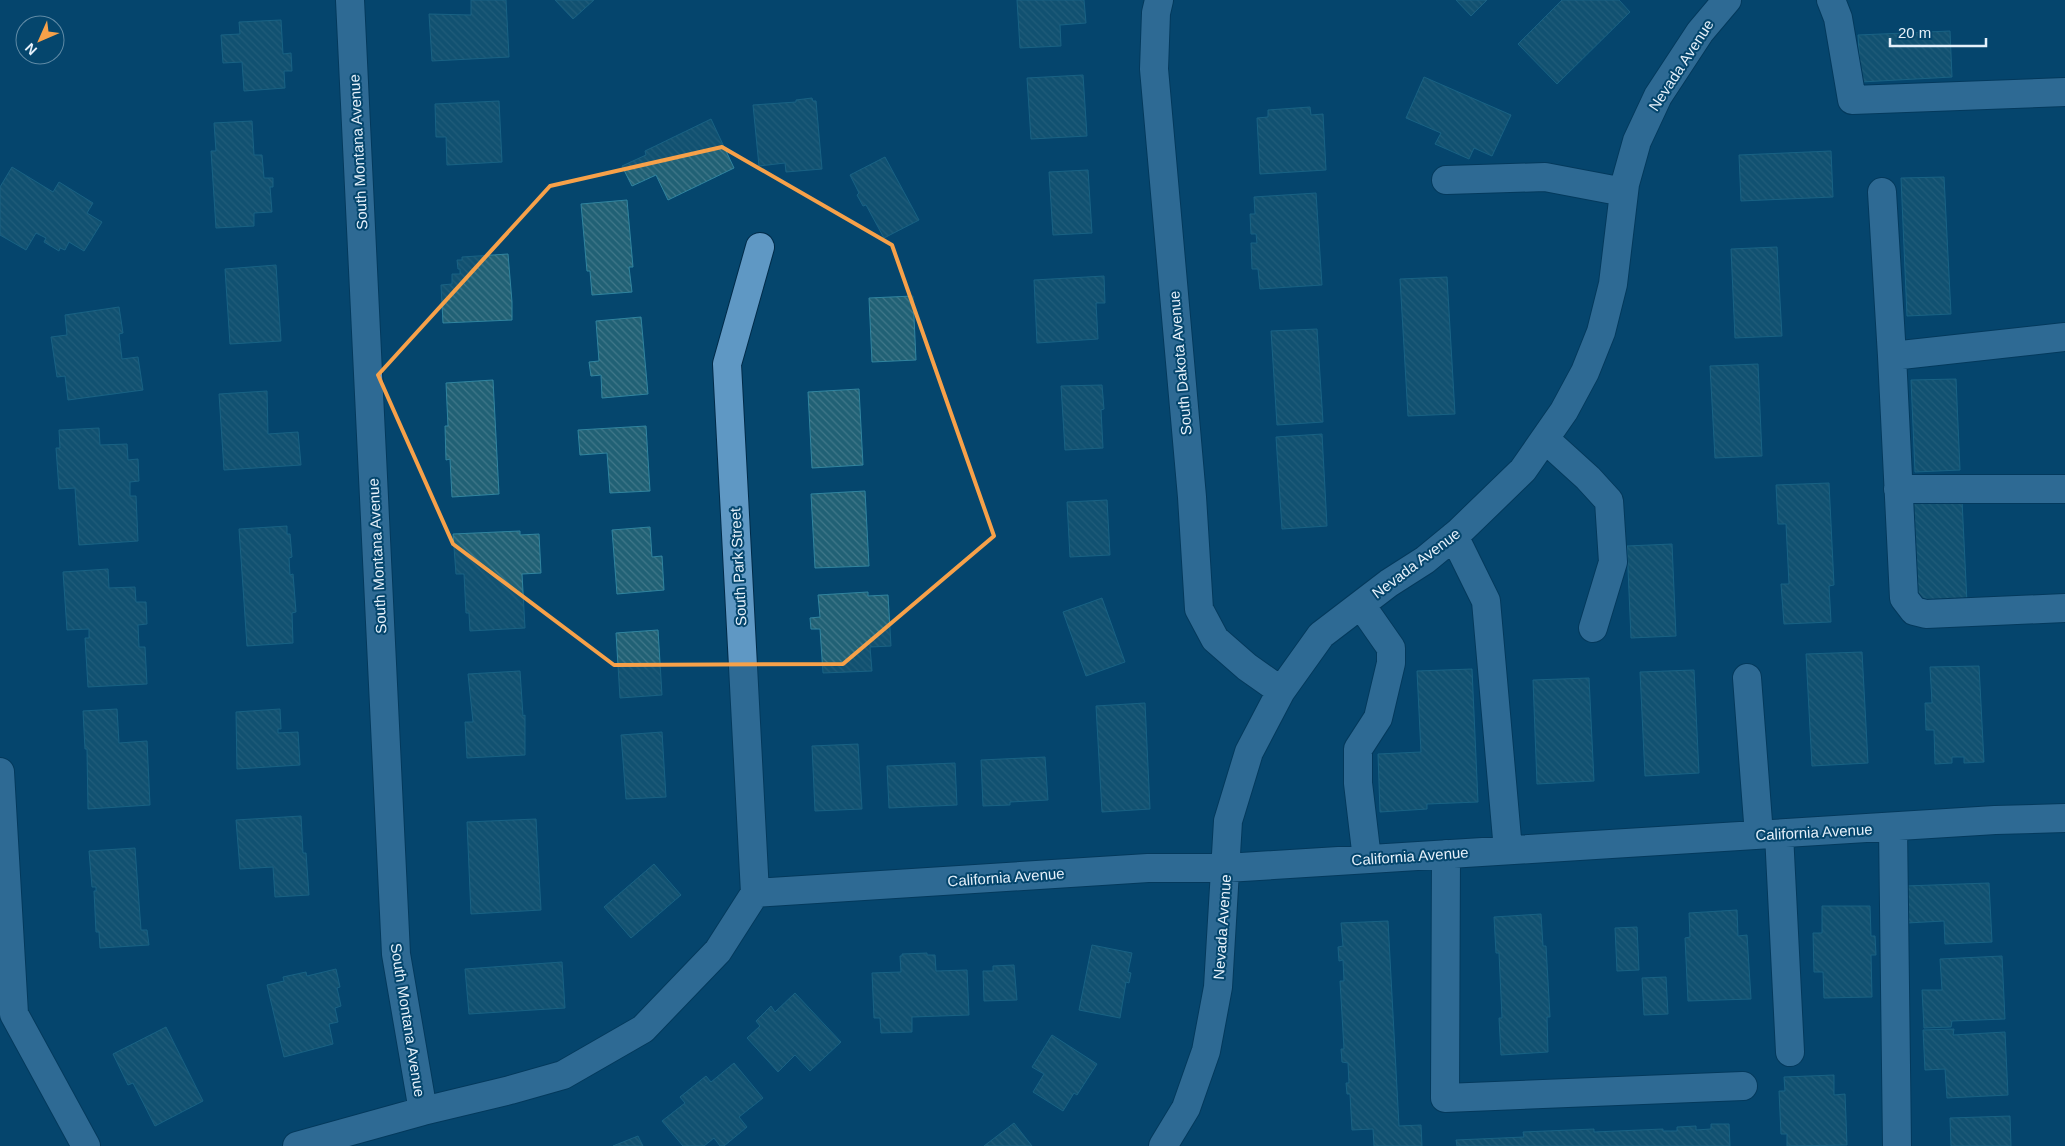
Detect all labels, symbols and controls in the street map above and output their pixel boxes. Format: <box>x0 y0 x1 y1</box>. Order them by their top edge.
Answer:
north arrow <box>15 15 65 65</box>
scale bar <box>1890 15 1986 47</box>
street label: Nevada Avenue <box>1645 16 1717 114</box>
text: 20 m <box>1898 24 1931 41</box>
text: N <box>22 40 40 58</box>
street label: South Montana Avenue <box>345 74 371 230</box>
street label: South Dakota Avenue <box>1165 290 1195 436</box>
street label: South Montana Avenue <box>364 478 390 634</box>
street label: South Park Street <box>726 507 750 627</box>
street label: Nevada Avenue <box>1369 524 1463 602</box>
street label: California Avenue <box>1755 820 1873 844</box>
street label: California Avenue <box>1351 843 1469 869</box>
street label: California Avenue <box>947 864 1065 890</box>
street label: Nevada Avenue <box>1210 874 1234 980</box>
street label: South Montana Avenue <box>387 942 429 1098</box>

